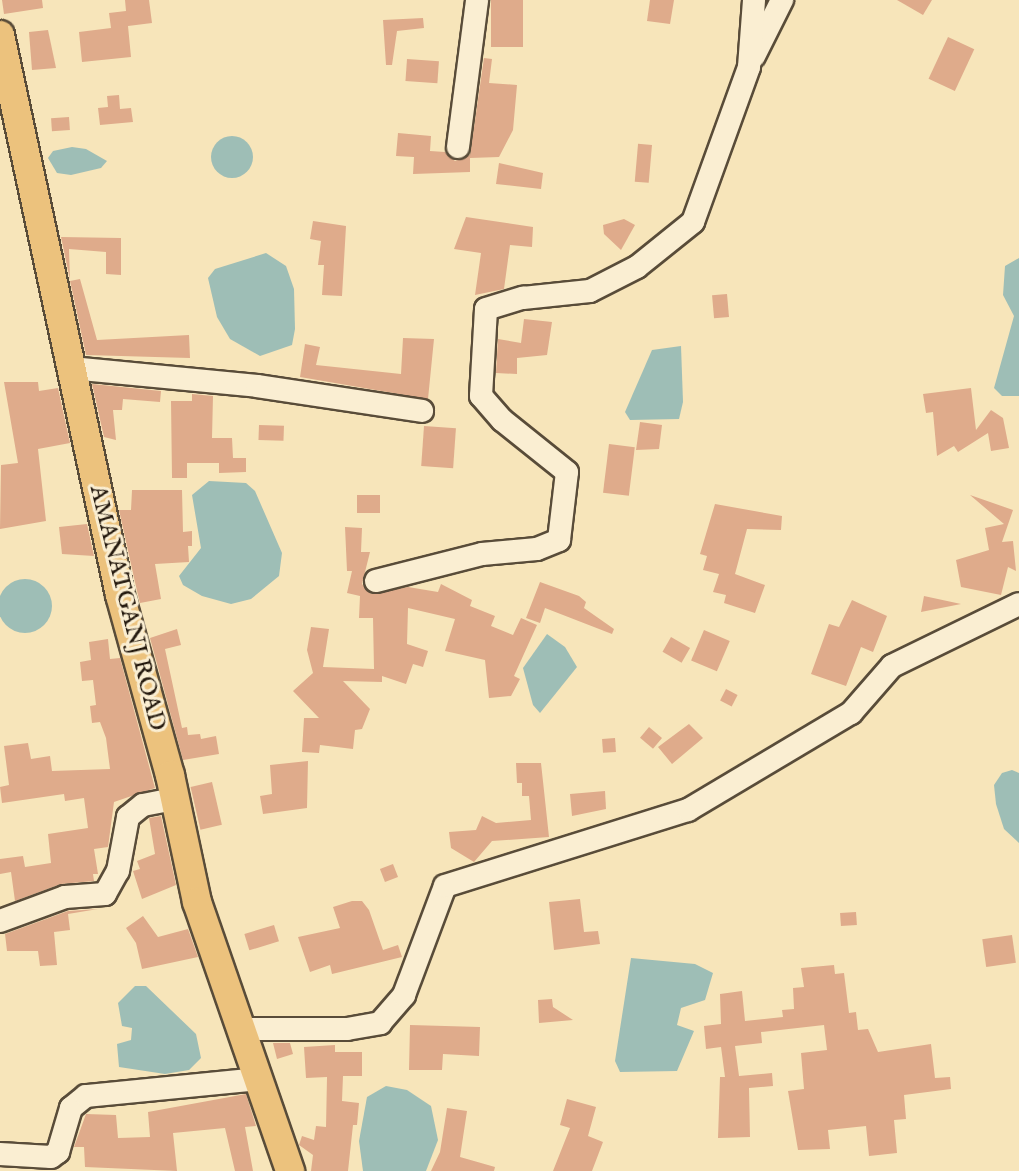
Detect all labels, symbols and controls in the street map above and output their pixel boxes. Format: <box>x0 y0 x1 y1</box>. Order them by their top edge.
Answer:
street label: AMANATGANJ ROAD <box>83 482 171 734</box>

